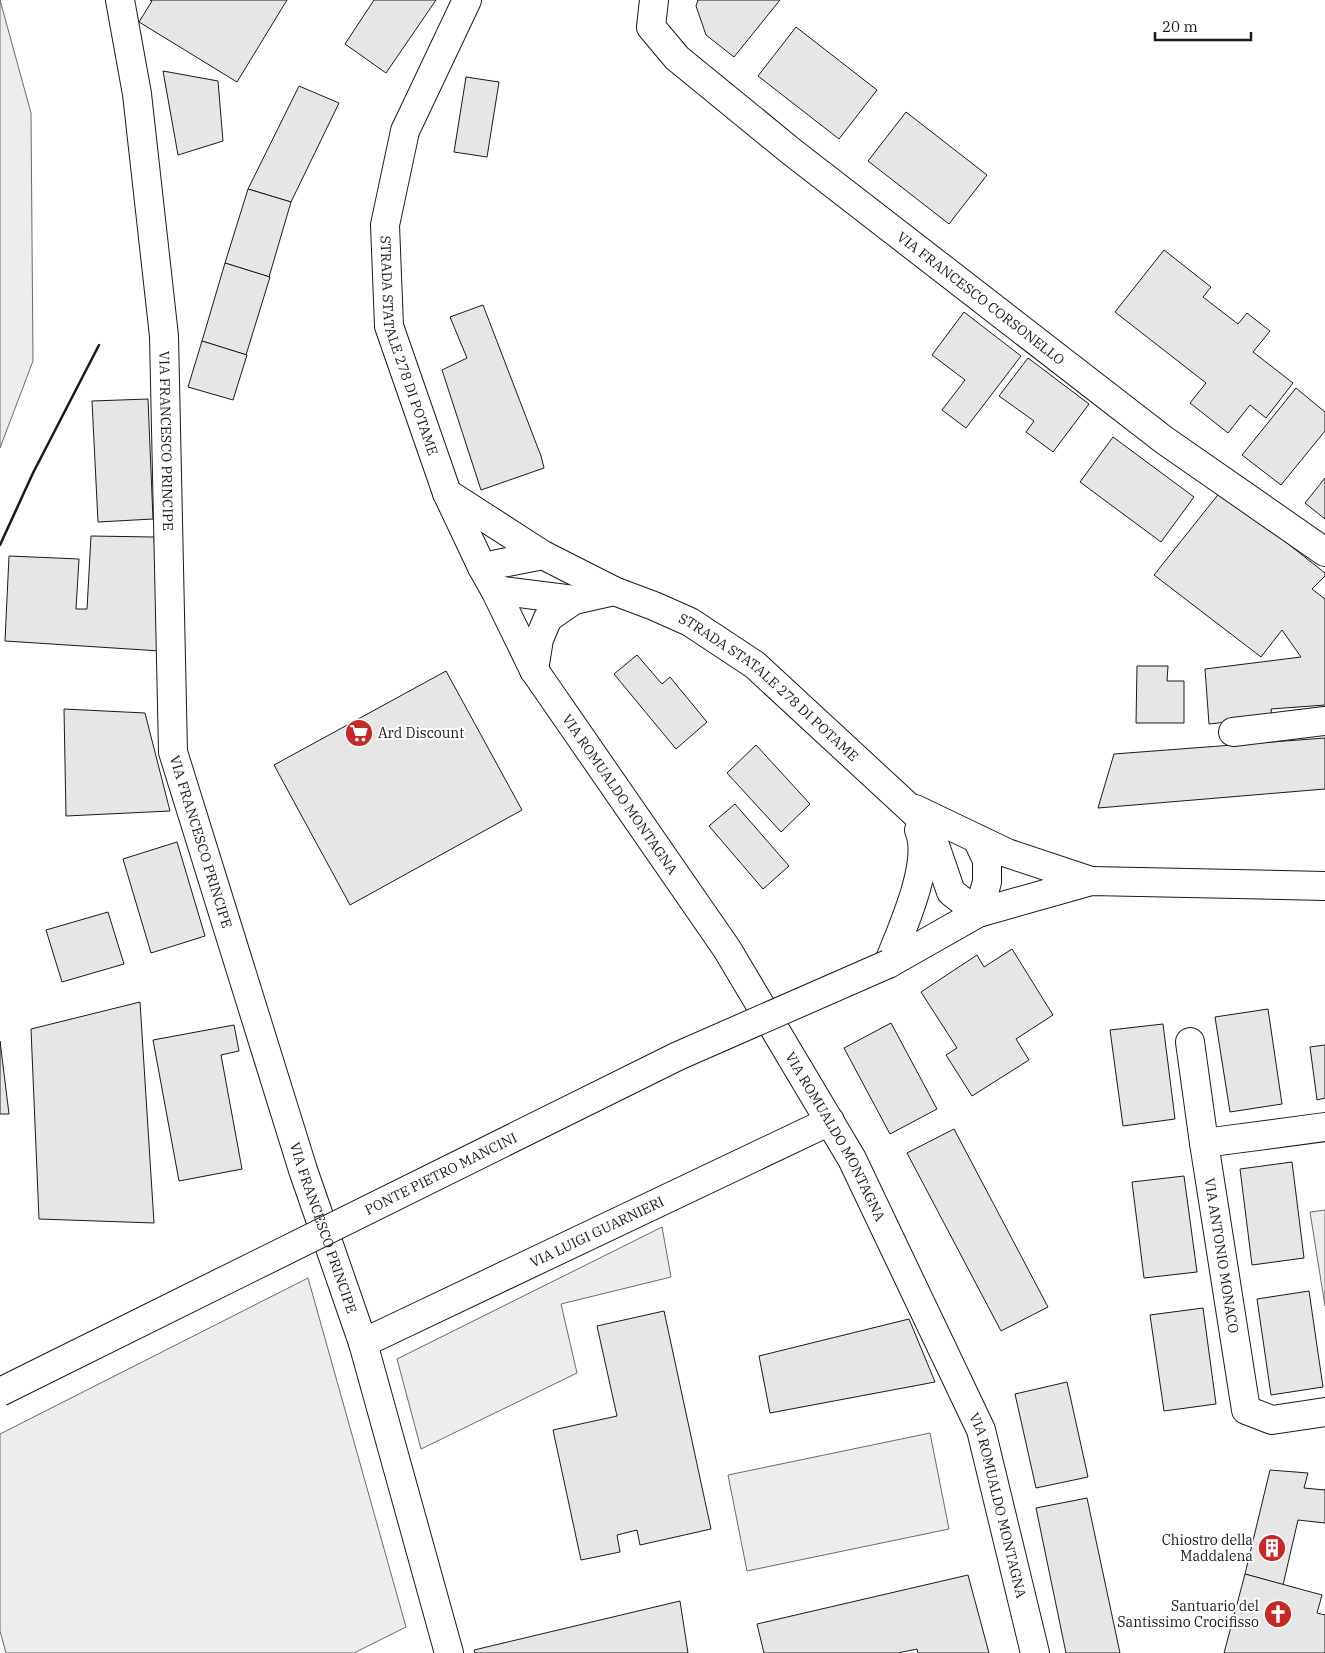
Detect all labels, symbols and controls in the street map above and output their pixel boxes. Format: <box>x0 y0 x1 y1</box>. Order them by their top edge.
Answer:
scale bar <box>1155 10 1251 42</box>
text: 20 m <box>1162 17 1198 36</box>
street label: VIA FRANCESCO CORSONELLO <box>893 228 1068 369</box>
street label: STRADA STATALE 278 DI POTAME <box>376 235 442 458</box>
street label: VIA FRANCESCO PRINCIPE <box>155 351 177 531</box>
street label: STRADA STATALE 278 DI POTAME <box>676 609 862 765</box>
street label: VIA ROMUALDO MONTAGNA <box>558 711 682 878</box>
supermarket icon: Ard Discount <box>344 718 374 748</box>
place label: Ard Discount <box>378 724 464 742</box>
street label: VIA FRANCESCO PRINCIPE <box>166 753 236 930</box>
street label: VIA ROMUALDO MONTAGNA <box>781 1049 889 1225</box>
street label: PONTE PIETRO MANCINI <box>362 1128 520 1219</box>
street label: VIA FRANCESCO PRINCIPE <box>286 1140 361 1316</box>
street label: VIA ANTONIO MONACO <box>1201 1177 1243 1334</box>
street label: VIA LUIGI GUARNIERI <box>527 1192 667 1271</box>
street label: VIA ROMUALDO MONTAGNA <box>965 1410 1030 1600</box>
place label: Chiostro della Maddalena <box>1162 1531 1253 1565</box>
building icon: Chiostro della Maddalena <box>1257 1533 1287 1563</box>
place label: Santuario del Santissimo Crocifisso <box>1117 1597 1259 1631</box>
church icon: Santuario del Santissimo Crocifisso <box>1263 1599 1293 1629</box>

